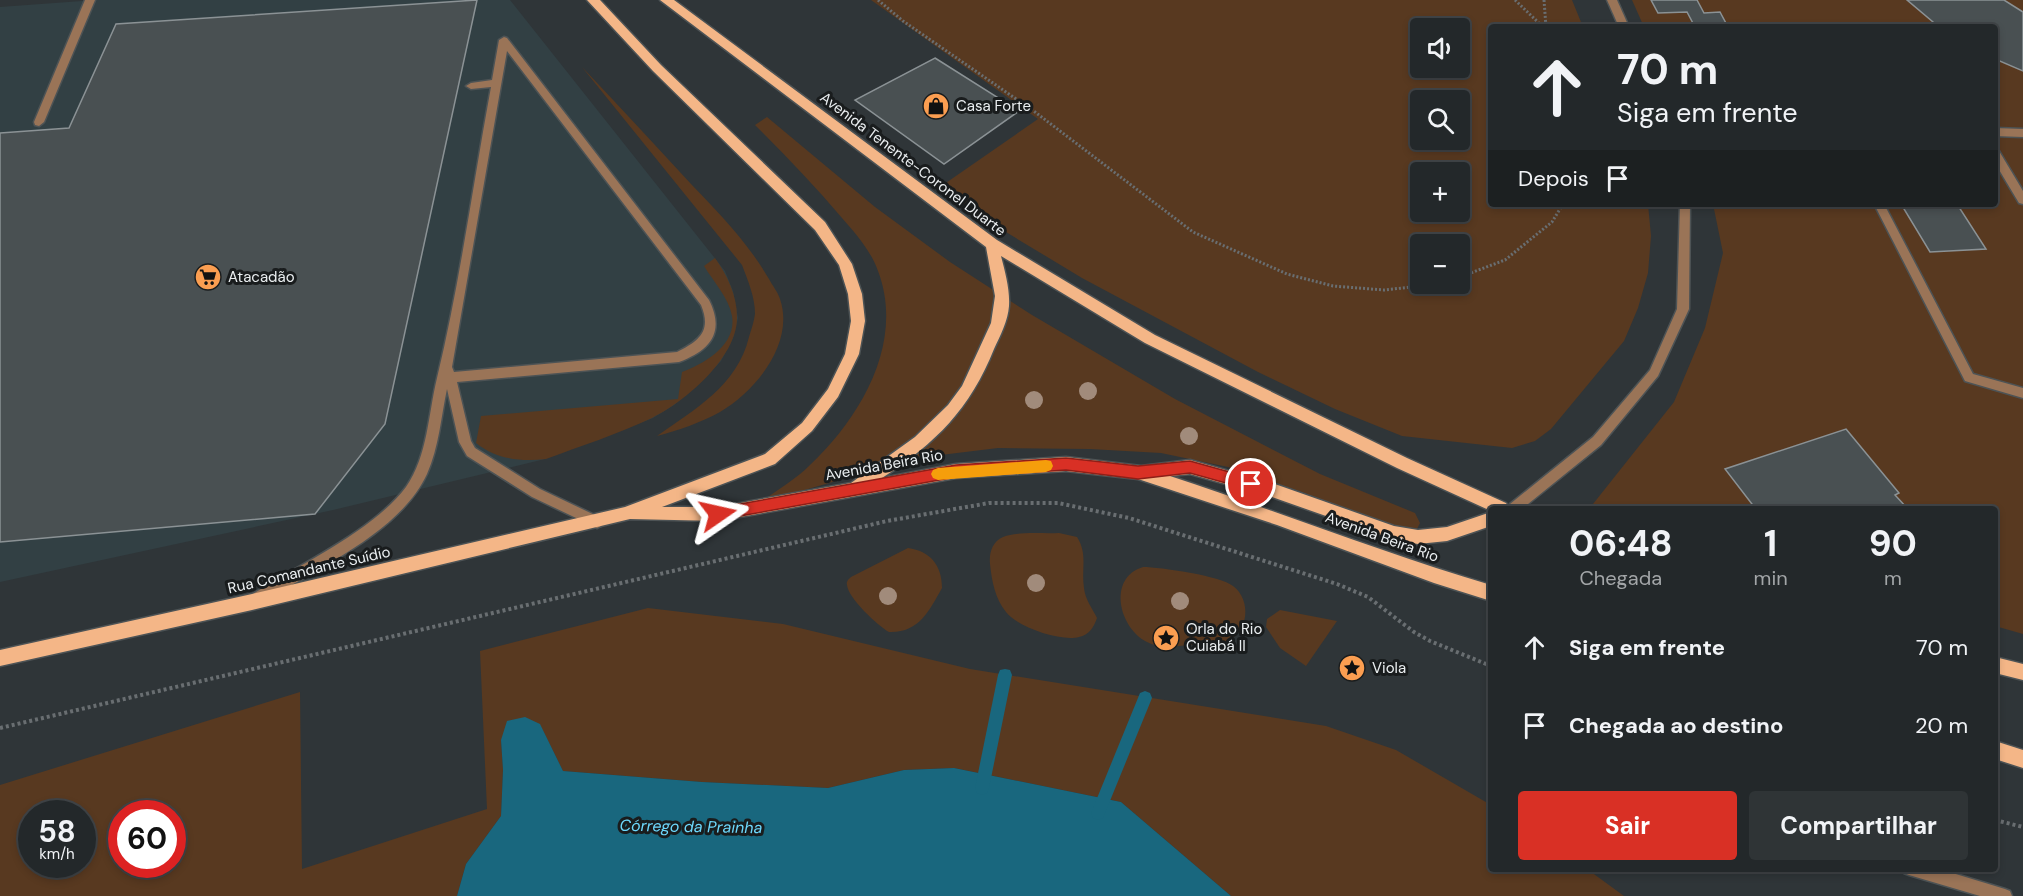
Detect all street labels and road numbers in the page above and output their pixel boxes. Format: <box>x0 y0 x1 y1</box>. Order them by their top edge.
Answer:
street label: Avenida Tenente-Coronel Duarte <box>816 87 1010 241</box>
street label: Avenida Beira Rio <box>824 445 945 485</box>
street label: Avenida Beira Rio <box>1323 507 1442 567</box>
street label: Rua Comandante Suídio <box>226 542 392 598</box>

